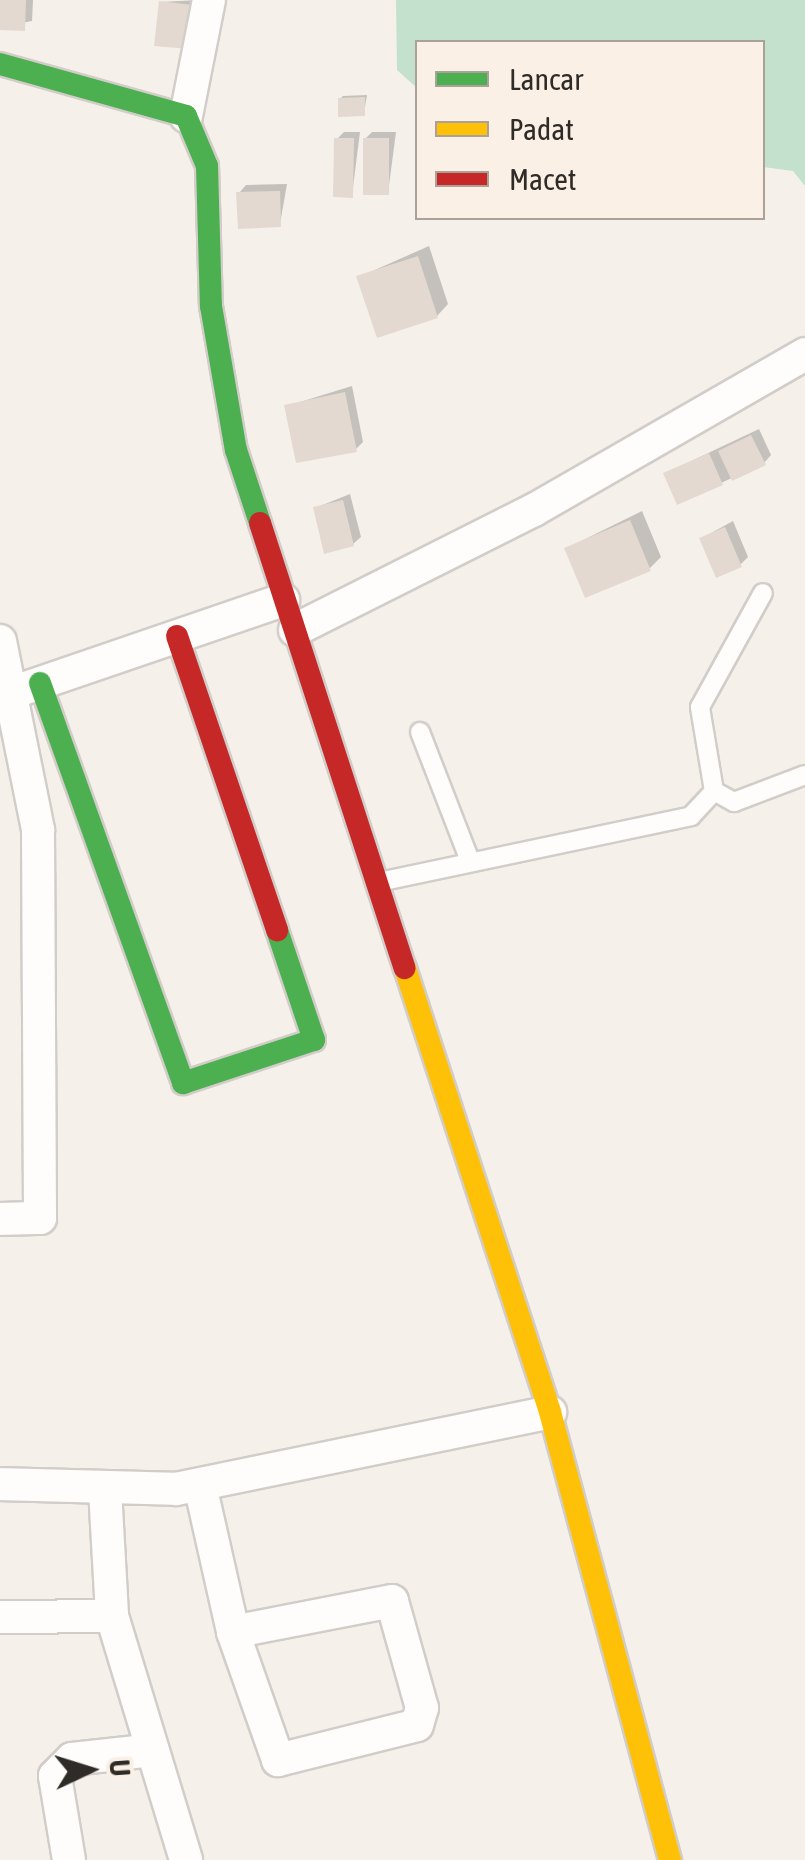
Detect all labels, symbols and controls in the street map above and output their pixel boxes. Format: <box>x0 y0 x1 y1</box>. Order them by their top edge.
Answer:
legend <box>415 40 765 220</box>
text: Lancar <box>509 62 583 96</box>
text: Padat <box>509 112 574 146</box>
text: Macet <box>509 162 576 196</box>
north arrow <box>40 1720 140 1820</box>
text: U <box>103 1759 136 1777</box>

